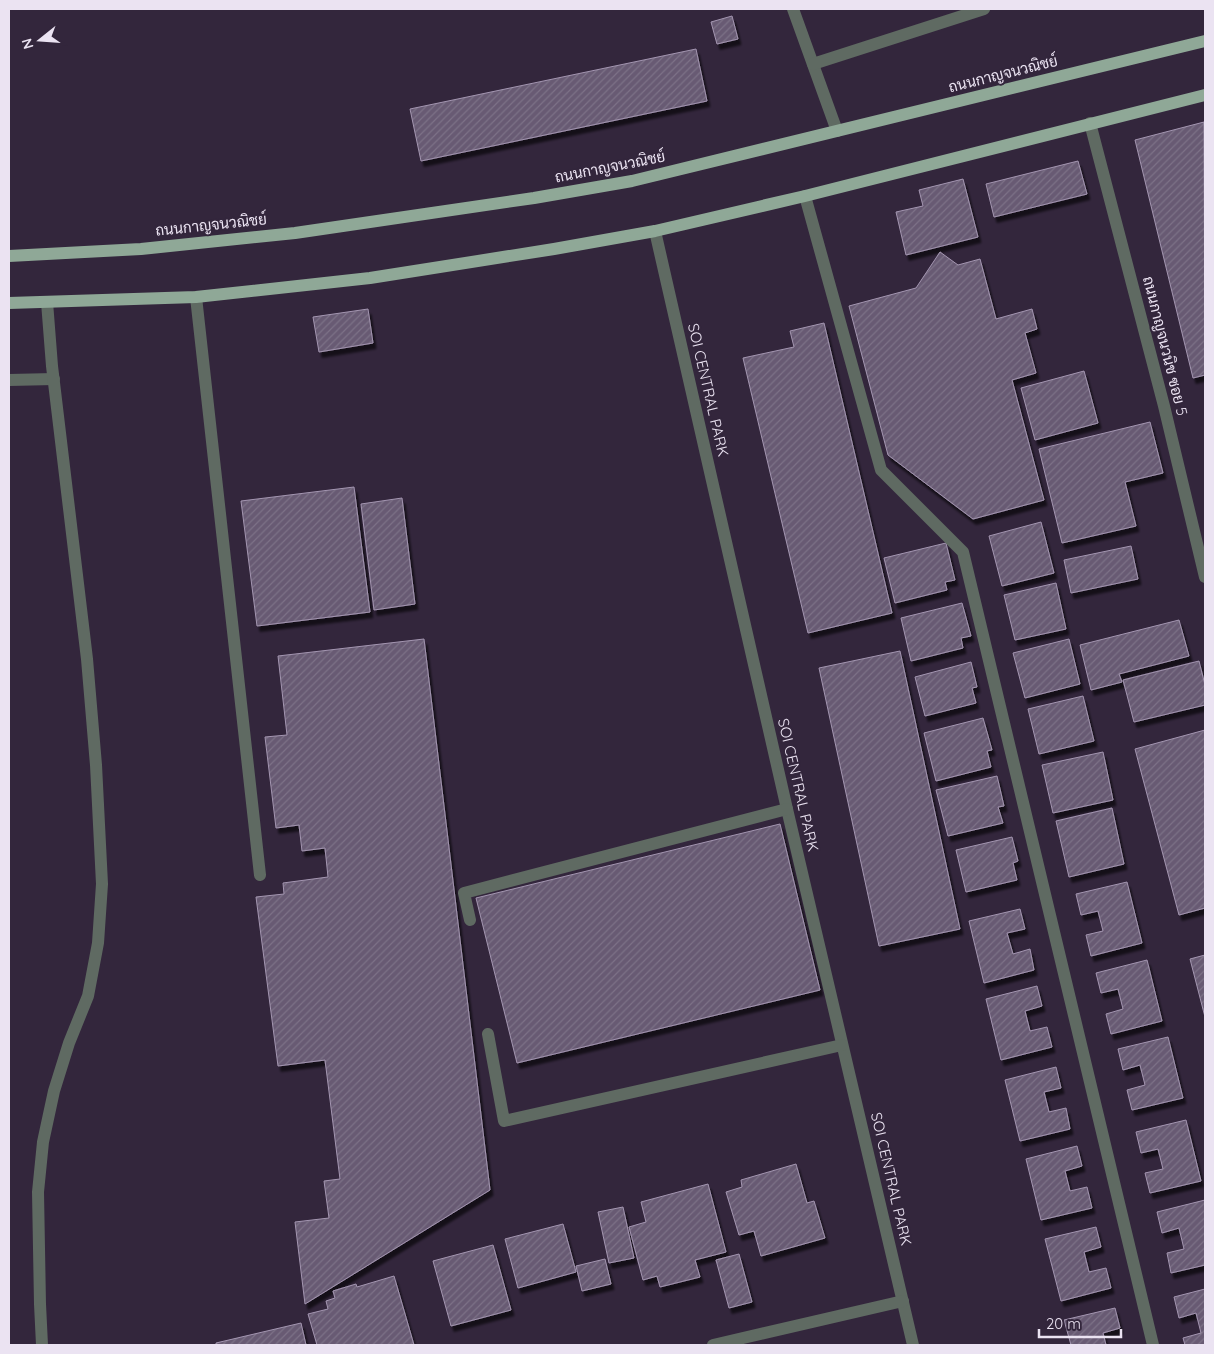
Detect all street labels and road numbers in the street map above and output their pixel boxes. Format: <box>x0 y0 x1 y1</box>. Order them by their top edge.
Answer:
street label: ถนนกาญจนวณิชย์ <box>946 51 1059 96</box>
street label: ถนนกาญจนวณิชย์ <box>553 147 667 187</box>
street label: ถนนกาญจนวณิชย์ <box>154 209 268 240</box>
street label: ถนนกาญจนวนิช ซอย 5 <box>1139 274 1192 418</box>
street label: SOI CENTRAL PARK <box>684 321 733 458</box>
street label: SOI CENTRAL PARK <box>774 716 823 853</box>
street label: SOI CENTRAL PARK <box>867 1110 916 1247</box>

